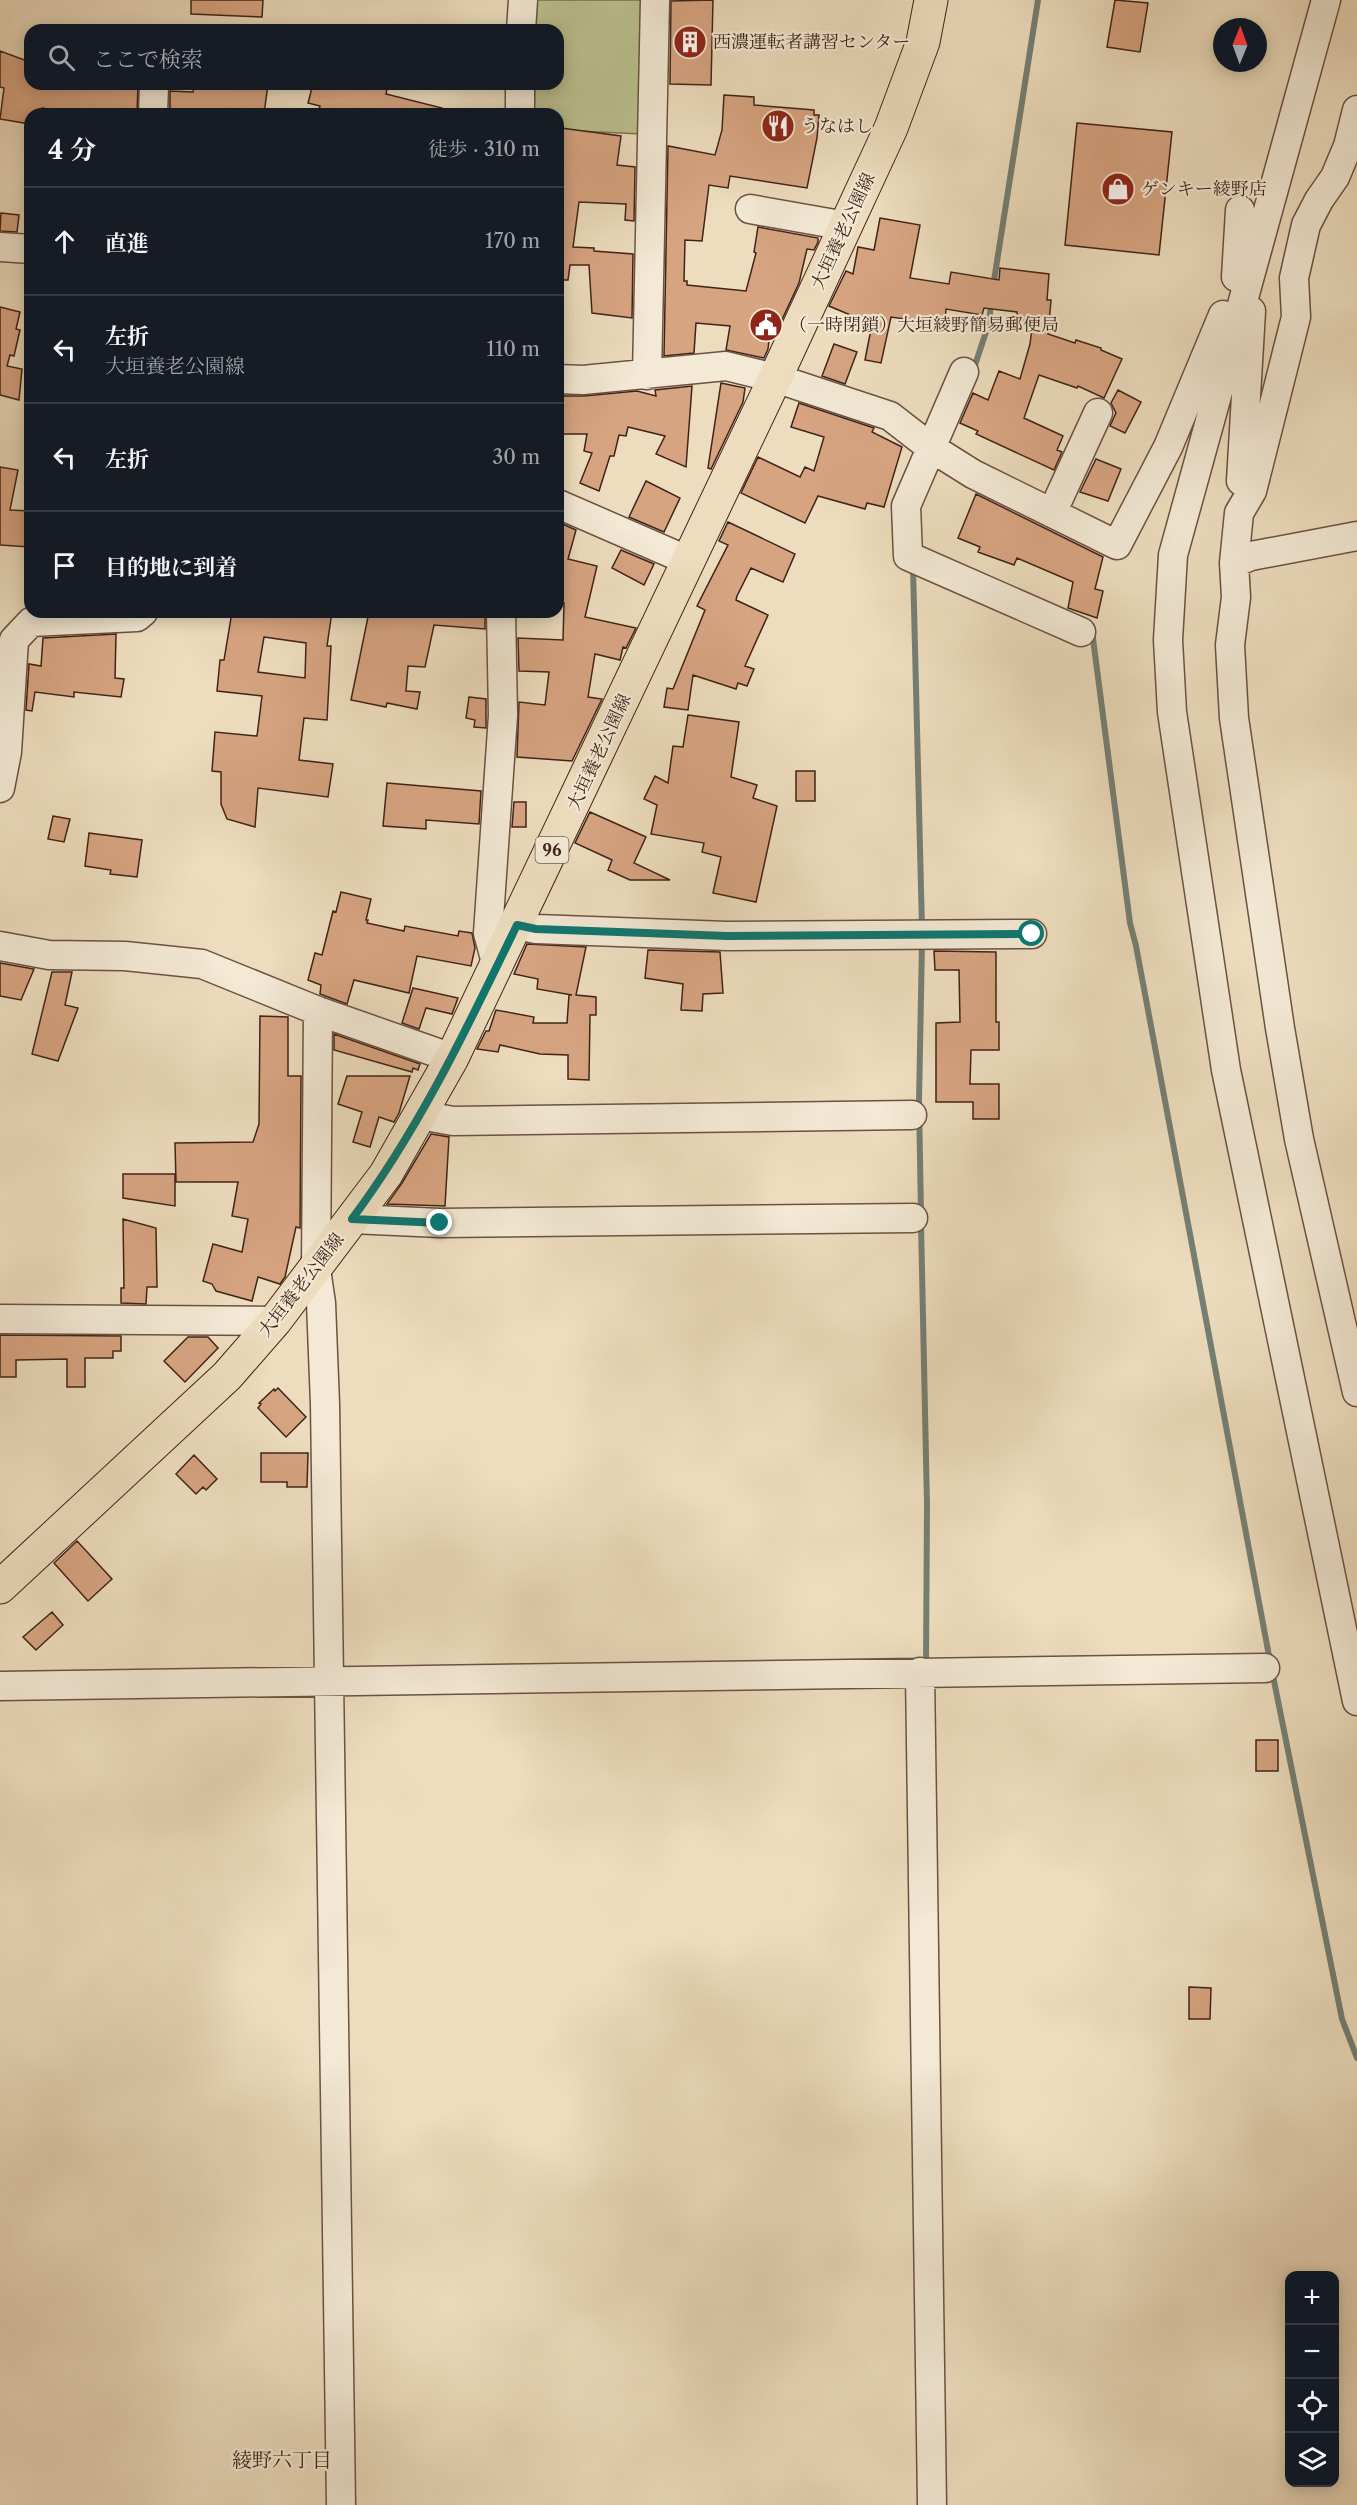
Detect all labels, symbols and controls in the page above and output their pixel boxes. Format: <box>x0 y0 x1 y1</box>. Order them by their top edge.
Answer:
north arrow <box>1213 18 1267 72</box>
search box <box>24 24 564 90</box>
building icon: 西濃運転者講習センター <box>672 24 708 60</box>
place label: 西濃運転者講習センター <box>713 31 910 53</box>
icon: search <box>45 41 78 74</box>
text: ここで検索 <box>93 46 203 73</box>
restaurant icon: うなはし <box>760 108 796 144</box>
place label: うなはし <box>801 115 873 137</box>
text: 4 分 <box>48 134 96 166</box>
text: 徒歩 · 310 m <box>428 137 540 161</box>
street label: 大垣養老公園線 <box>806 169 880 293</box>
shop icon: ゲンキー綾野店 <box>1100 171 1136 207</box>
place label: ゲンキー綾野店 <box>1141 178 1267 200</box>
icon: ahead <box>48 225 81 258</box>
text: 170 m <box>485 229 540 253</box>
text: 直進 <box>105 230 149 257</box>
public building icon: （一時閉鎖）大垣綾野簡易郵便局 <box>748 307 784 343</box>
place label: （一時閉鎖）大垣綾野簡易郵便局 <box>789 314 1059 336</box>
text: 左折 <box>105 323 149 350</box>
icon: left <box>48 333 81 366</box>
text: 110 m <box>487 337 540 361</box>
text: 大垣養老公園線 <box>105 354 245 378</box>
icon: left <box>48 441 81 474</box>
text: 30 m <box>492 445 540 469</box>
text: 左折 <box>105 446 149 473</box>
icon: arrive <box>48 549 81 582</box>
text: 目的地に到着 <box>105 554 237 581</box>
street label: 大垣養老公園線 <box>562 690 636 814</box>
road number: 96 <box>536 837 568 863</box>
route start <box>1018 920 1044 946</box>
route end <box>426 1209 452 1235</box>
street label: 大垣養老公園線 <box>254 1229 348 1341</box>
map controls <box>1285 2271 1339 2487</box>
button: + <box>1285 2271 1339 2325</box>
button: − <box>1285 2325 1339 2379</box>
button: locate <box>1285 2379 1339 2433</box>
button: layers <box>1285 2433 1339 2487</box>
district label: 綾野六丁目 <box>232 2448 332 2472</box>

